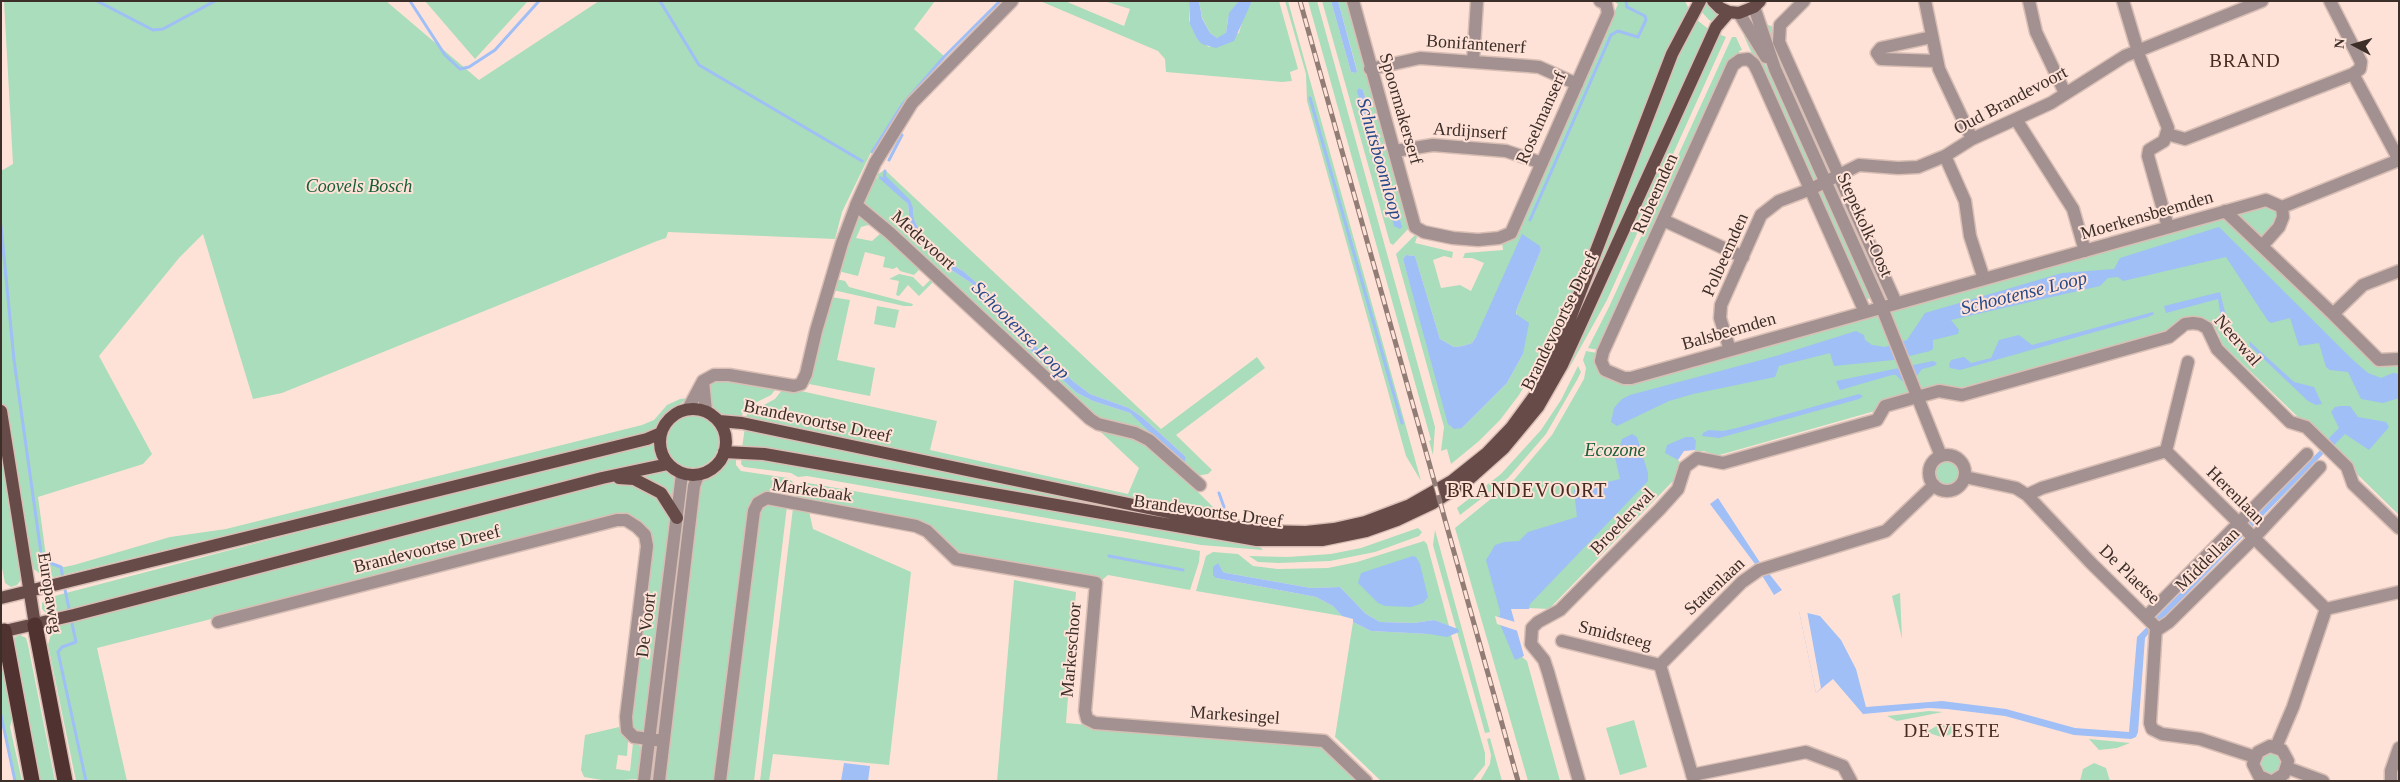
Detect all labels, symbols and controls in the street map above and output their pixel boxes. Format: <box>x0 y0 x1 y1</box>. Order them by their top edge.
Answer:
north arrow <box>2330 20 2380 70</box>
street label: Bonifantenerf <box>1425 31 1527 59</box>
text: N <box>2332 38 2348 49</box>
street label: Spoormakerserf <box>1374 51 1426 167</box>
district label: BRAND <box>2209 51 2281 73</box>
street label: Oud Brandevoort <box>1951 62 2071 140</box>
street label: Roselmanserf <box>1512 68 1572 168</box>
water label: Schutsboomloop <box>1351 95 1407 223</box>
street label: Ardijnserf <box>1432 119 1508 145</box>
street label: Rubeemden <box>1629 150 1683 238</box>
street label: Stepekolk-Oost <box>1831 169 1897 281</box>
park label: Coovels Bosch <box>306 176 412 198</box>
street label: Moerkensbeemden <box>2078 187 2216 245</box>
street label: Medevoort <box>886 207 960 275</box>
street label: Polbeemden <box>1698 210 1754 300</box>
street label: Brandevoortse Dreef <box>1517 250 1603 394</box>
water label: Schootense Loop <box>1959 267 2089 321</box>
water label: Schootense Loop <box>966 277 1074 385</box>
street label: Balsbeemden <box>1679 308 1779 356</box>
street label: Neerwal <box>2209 311 2265 371</box>
street label: Brandevoortse Dreef <box>741 396 893 448</box>
park label: Ecozone <box>1585 440 1645 462</box>
street label: Herenlaan <box>2201 462 2269 530</box>
street label: Markebaak <box>770 475 854 507</box>
district label: BRANDEVOORT <box>1445 480 1609 504</box>
street label: Broederwal <box>1586 484 1660 560</box>
street label: Brandevoortse Dreef <box>1132 491 1284 533</box>
street label: Brandevoortse Dreef <box>351 521 503 579</box>
street label: Middellaan <box>2171 523 2245 597</box>
street label: De Plaetse <box>2094 541 2164 609</box>
street label: Europaweg <box>32 551 66 635</box>
street label: Statenlaan <box>1680 554 1750 620</box>
street label: De Voort <box>632 591 662 659</box>
street label: Markeschoor <box>1057 602 1087 698</box>
street label: Smidsteeg <box>1576 616 1654 656</box>
street label: Markesingel <box>1189 702 1281 730</box>
district label: DE VESTE <box>1902 721 2002 743</box>

